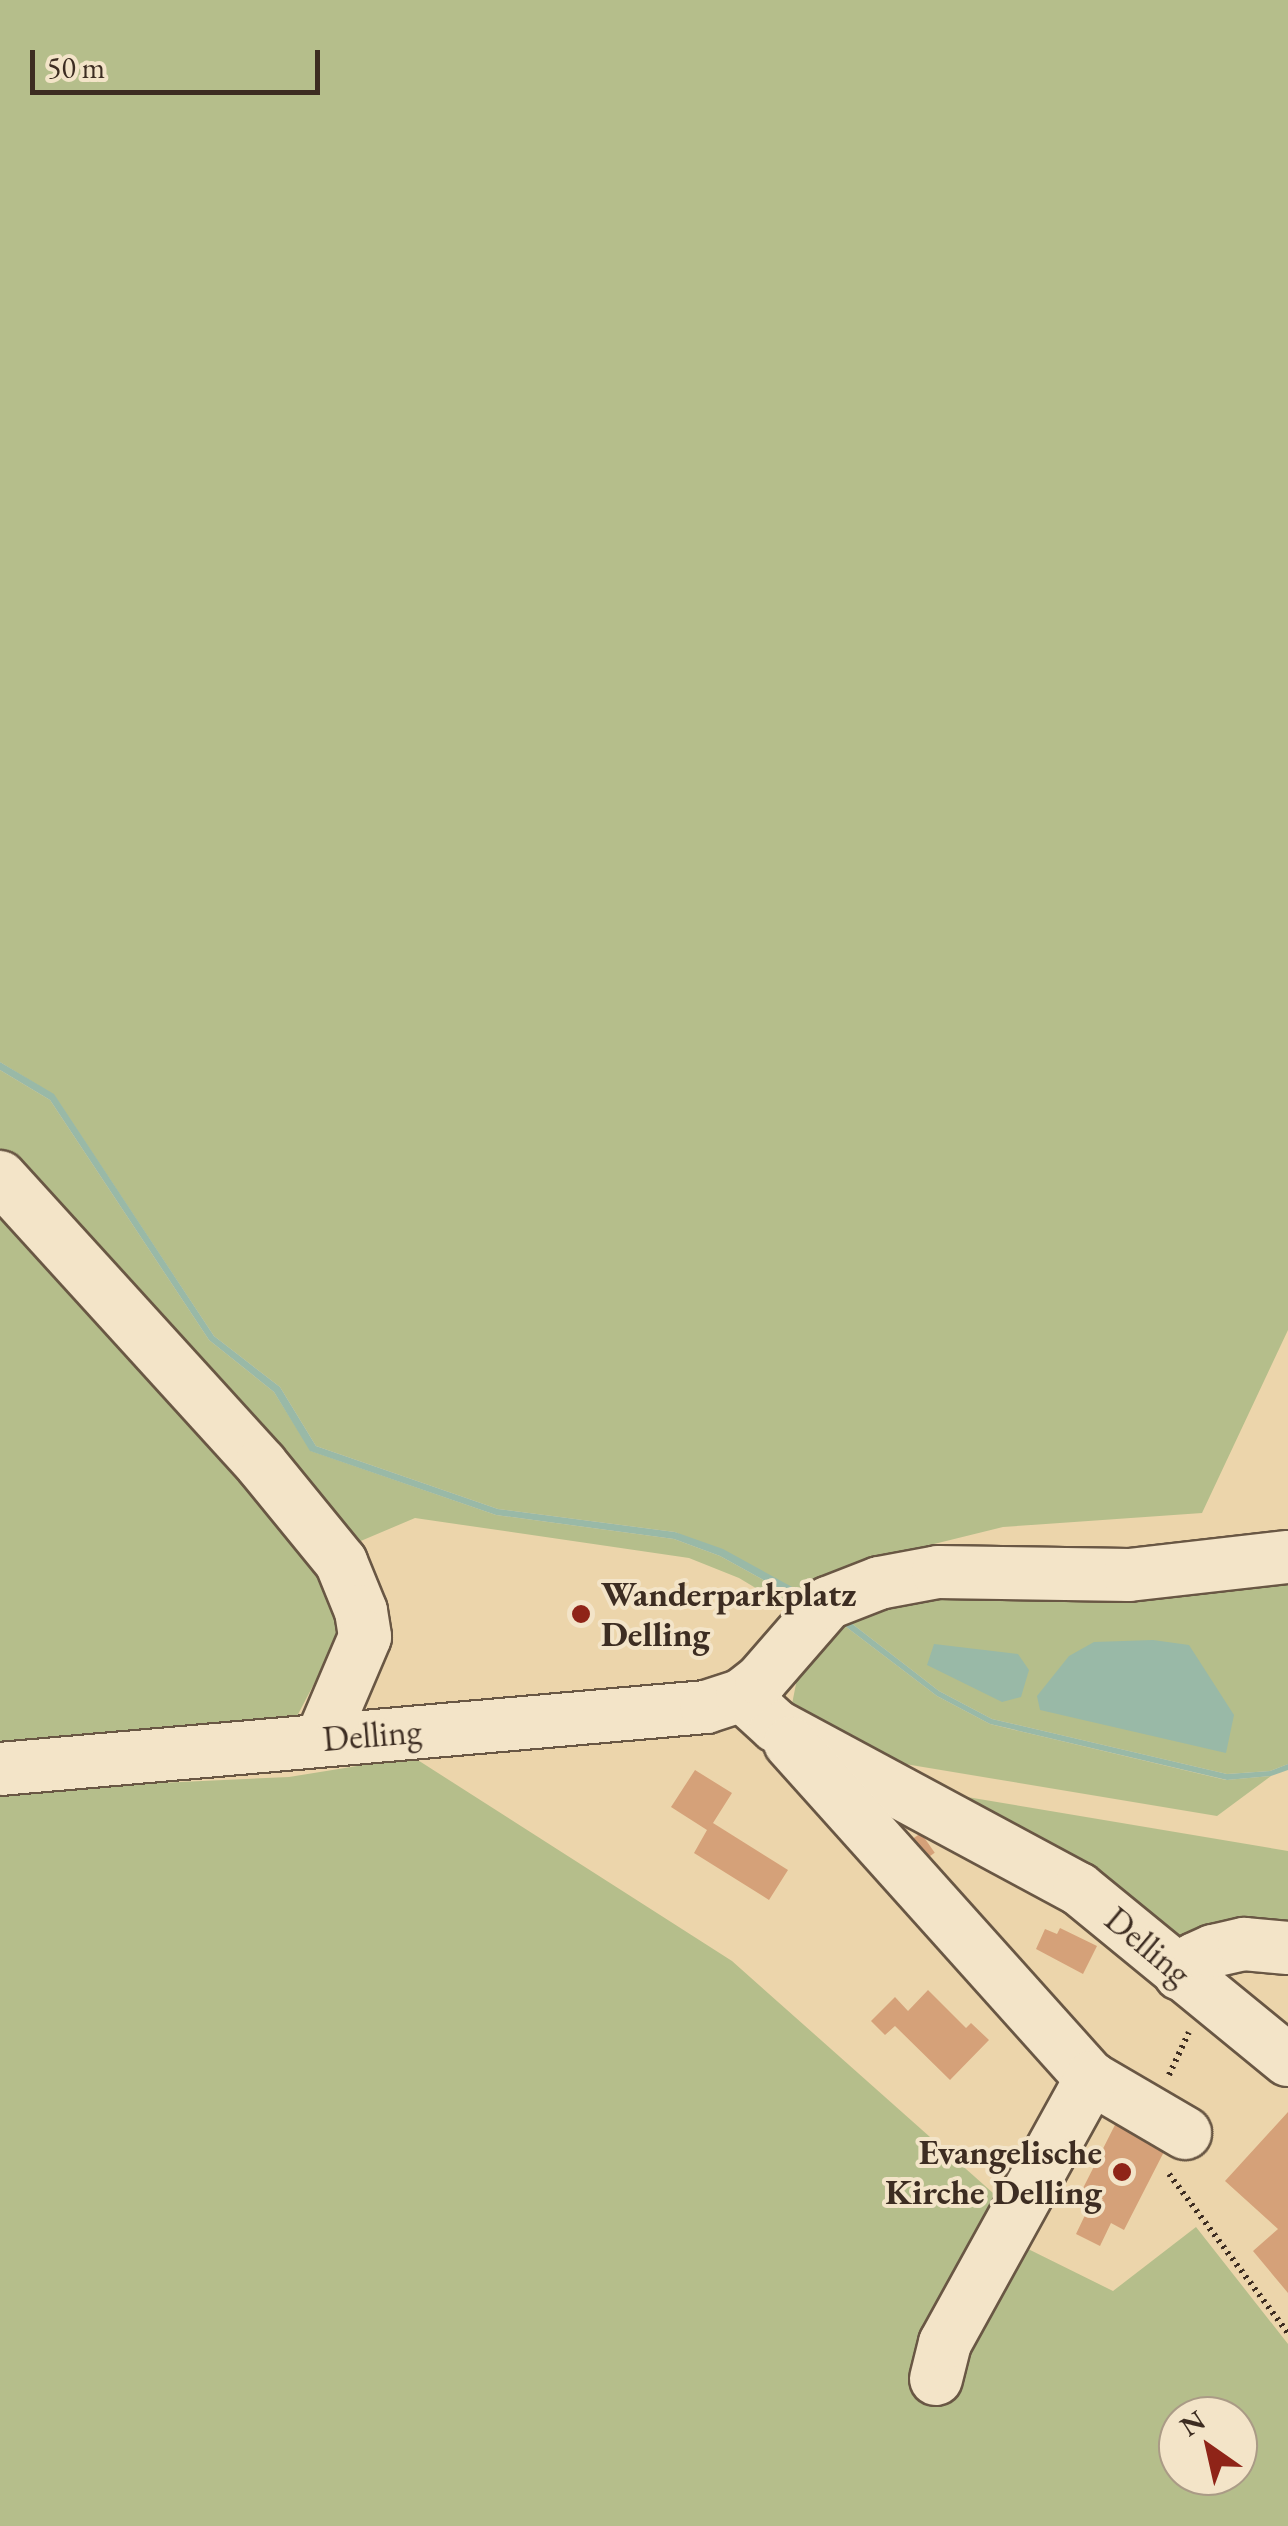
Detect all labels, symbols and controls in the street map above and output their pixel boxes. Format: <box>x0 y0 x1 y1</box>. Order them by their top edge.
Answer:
scale bar <box>35 30 325 92</box>
text: 50 m <box>47 48 105 87</box>
place label: Wanderparkplatz Delling <box>601 1573 856 1655</box>
marker: Wanderparkplatz Delling <box>570 1603 592 1625</box>
street label: Delling <box>321 1710 423 1760</box>
street label: Delling <box>1097 1898 1199 1994</box>
place label: Evangelische Kirche Delling <box>885 2131 1102 2213</box>
marker: Evangelische Kirche Delling <box>1111 2161 1133 2183</box>
north arrow <box>1158 2396 1258 2496</box>
text: N <box>1173 2402 1212 2444</box>

